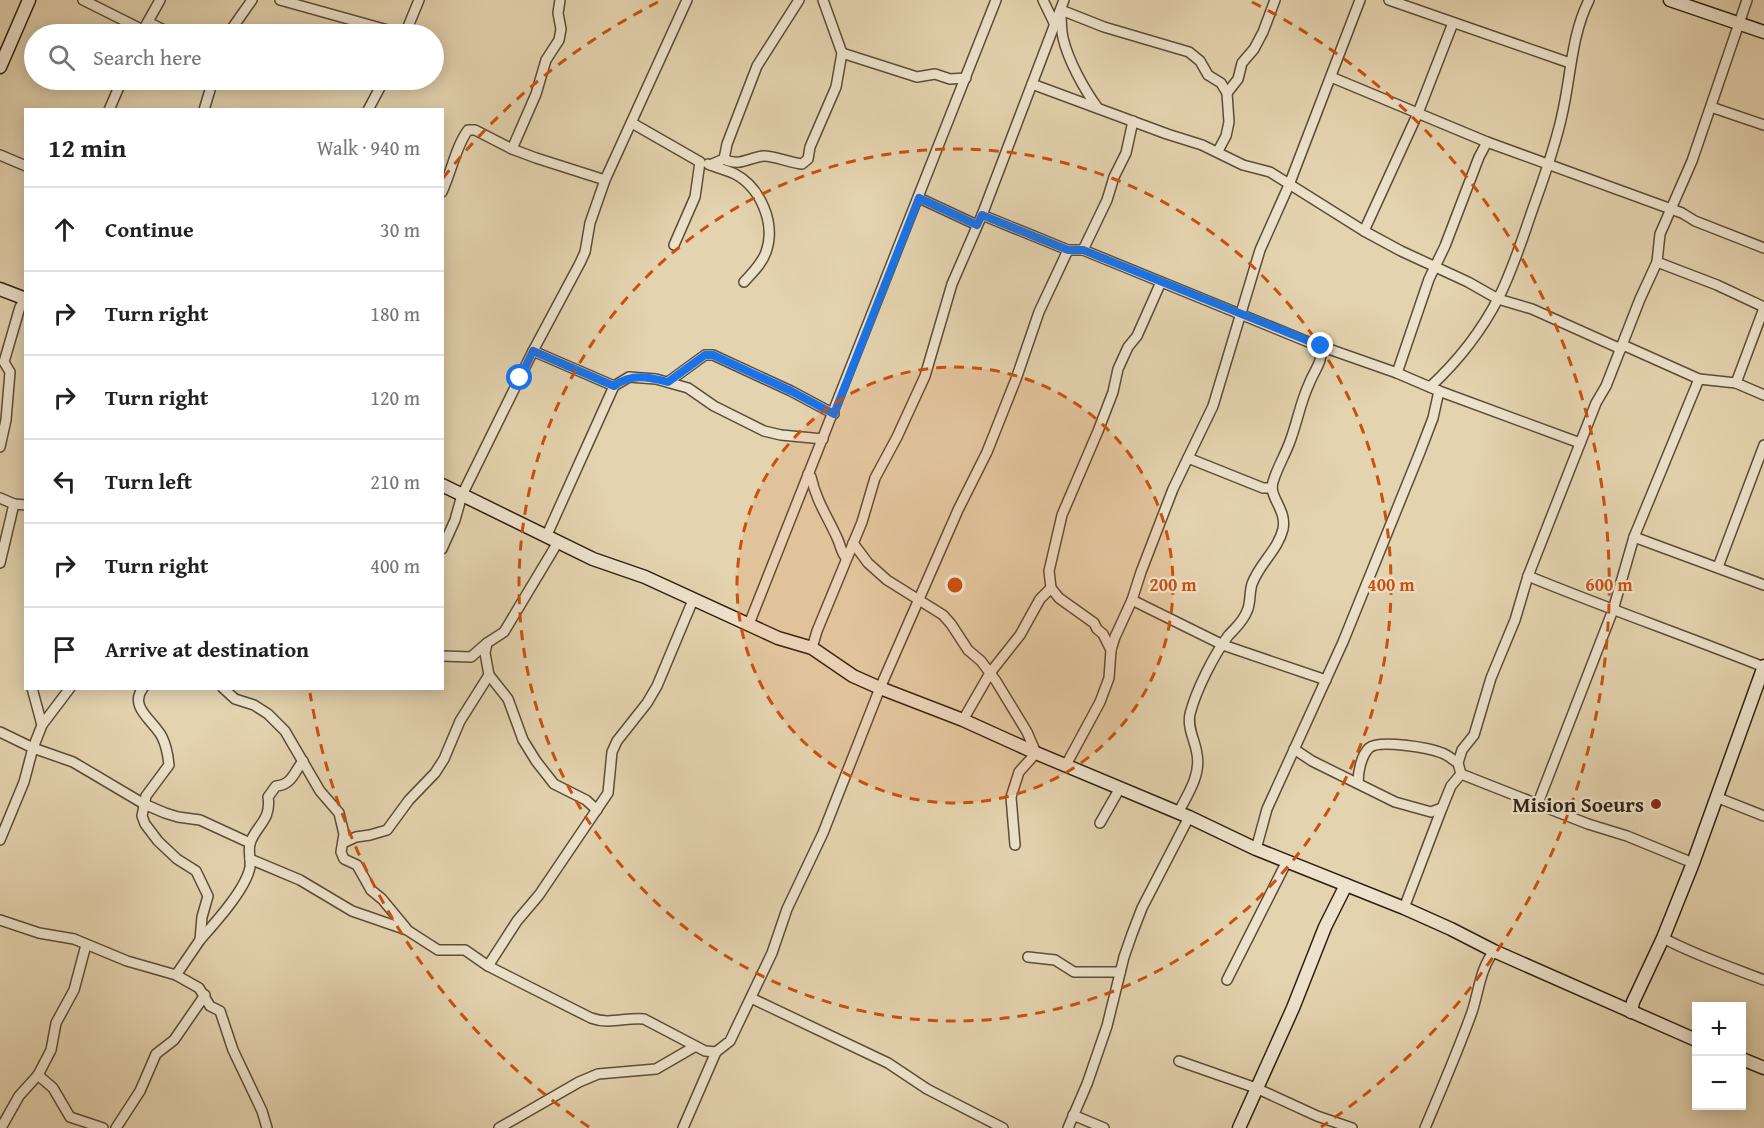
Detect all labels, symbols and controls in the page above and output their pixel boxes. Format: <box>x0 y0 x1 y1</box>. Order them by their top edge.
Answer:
search box <box>24 24 444 90</box>
icon: search <box>45 41 78 74</box>
text: Search here <box>93 41 202 73</box>
text: 12 min <box>48 128 126 167</box>
text: Walk · 940 m <box>317 133 420 162</box>
icon: ahead <box>48 213 81 246</box>
text: Continue <box>105 213 194 245</box>
text: 30 m <box>380 215 420 244</box>
icon: right <box>48 297 81 330</box>
text: Turn right <box>105 297 208 329</box>
text: 180 m <box>370 299 420 328</box>
route end <box>1307 332 1333 358</box>
route start <box>506 364 532 390</box>
icon: right <box>48 381 81 414</box>
text: Turn right <box>105 381 208 413</box>
text: 120 m <box>370 383 420 412</box>
icon: left <box>48 465 81 498</box>
text: Turn left <box>105 465 192 497</box>
text: 210 m <box>370 467 420 496</box>
icon: right <box>48 549 81 582</box>
text: Turn right <box>105 549 208 581</box>
text: 400 m <box>370 551 420 580</box>
text: 200 m <box>1149 571 1197 598</box>
text: 400 m <box>1367 571 1415 598</box>
text: 600 m <box>1585 571 1633 598</box>
centre of rings <box>945 575 965 595</box>
icon: arrive <box>48 633 81 666</box>
text: Arrive at destination <box>105 633 309 665</box>
place label: Mision Soeurs <box>1512 789 1644 820</box>
marker: Mision Soeurs <box>1649 797 1663 811</box>
map controls <box>1692 1002 1746 1110</box>
button: + <box>1692 1002 1746 1056</box>
button: − <box>1692 1056 1746 1110</box>

